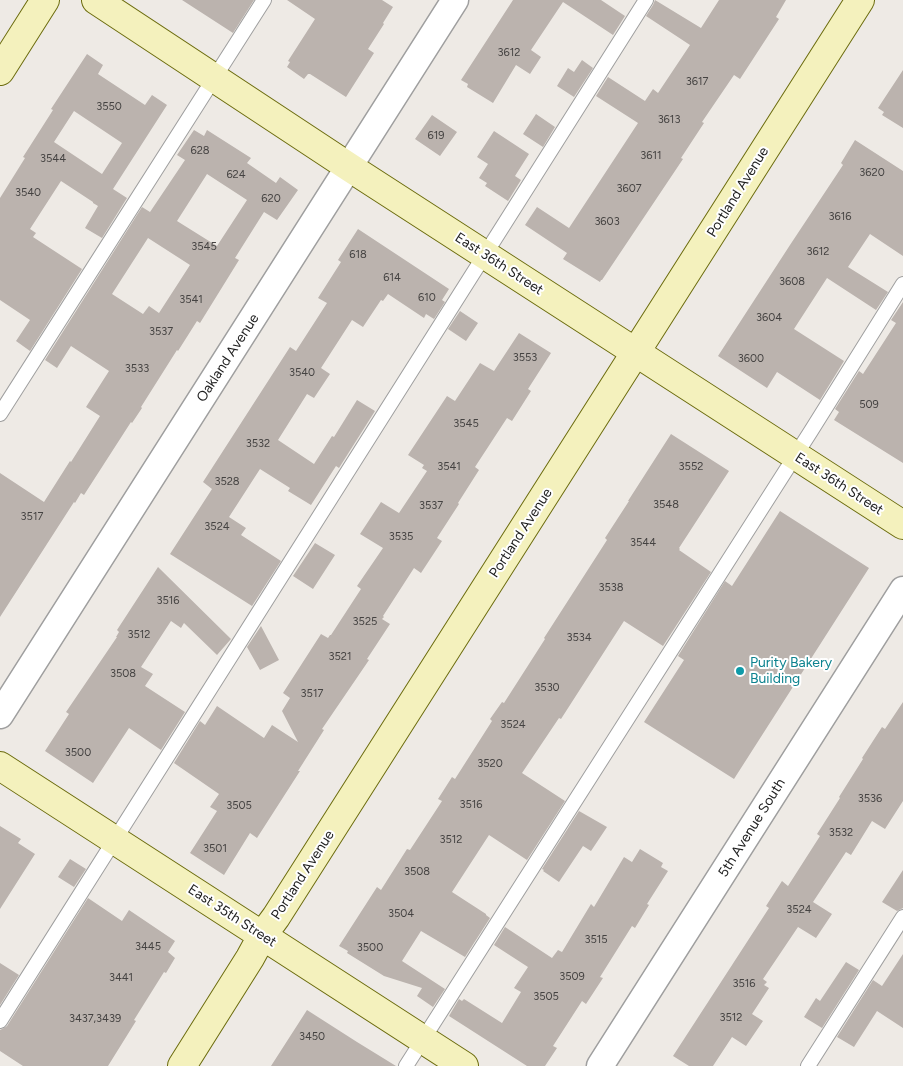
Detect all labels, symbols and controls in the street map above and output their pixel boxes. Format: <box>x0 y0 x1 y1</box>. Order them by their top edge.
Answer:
house number: 3612 <box>498 46 520 60</box>
house number: 3617 <box>686 75 708 89</box>
house number: 3550 <box>96 100 122 114</box>
house number: 3613 <box>658 113 680 127</box>
house number: 619 <box>428 129 444 143</box>
house number: 628 <box>190 144 210 158</box>
street label: Portland Avenue <box>704 144 772 240</box>
house number: 3611 <box>640 149 662 163</box>
house number: 3544 <box>40 152 66 166</box>
house number: 3620 <box>859 166 885 180</box>
house number: 624 <box>226 168 246 182</box>
house number: 3607 <box>616 182 642 196</box>
house number: 3540 <box>15 186 41 200</box>
house number: 620 <box>261 192 281 206</box>
house number: 3616 <box>829 210 851 224</box>
house number: 3603 <box>594 215 620 229</box>
street label: East 36th Street <box>452 229 546 299</box>
house number: 3545 <box>191 240 217 254</box>
house number: 3612 <box>807 245 829 259</box>
house number: 618 <box>349 248 367 262</box>
house number: 614 <box>383 271 401 285</box>
house number: 3608 <box>779 275 805 289</box>
house number: 610 <box>418 291 436 305</box>
house number: 3541 <box>179 293 203 307</box>
street label: Oakland Avenue <box>193 311 263 405</box>
house number: 3604 <box>756 311 782 325</box>
house number: 3537 <box>149 325 173 339</box>
house number: 3553 <box>513 351 537 365</box>
house number: 3600 <box>738 352 764 366</box>
house number: 3533 <box>125 362 149 376</box>
house number: 3540 <box>289 366 315 380</box>
house number: 509 <box>859 398 879 412</box>
house number: 3545 <box>453 417 479 431</box>
house number: 3532 <box>246 437 270 451</box>
street label: East 36th Street <box>792 449 886 519</box>
house number: 3541 <box>437 460 461 474</box>
house number: 3552 <box>679 460 703 474</box>
house number: 3528 <box>214 475 240 489</box>
street label: Portland Avenue <box>486 485 556 581</box>
house number: 3548 <box>653 498 679 512</box>
house number: 3537 <box>419 499 443 513</box>
house number: 3517 <box>21 510 43 524</box>
house number: 3524 <box>204 520 230 534</box>
house number: 3535 <box>389 530 413 544</box>
house number: 3544 <box>630 536 656 550</box>
house number: 3538 <box>598 581 624 595</box>
house number: 3516 <box>156 594 180 608</box>
house number: 3525 <box>353 615 377 629</box>
house number: 3512 <box>127 628 151 642</box>
house number: 3534 <box>566 631 592 645</box>
house number: 3521 <box>328 650 352 664</box>
place label: Purity Bakery Building <box>750 655 832 688</box>
marker: Purity Bakery Building <box>734 665 746 677</box>
house number: 3508 <box>110 667 136 681</box>
house number: 3530 <box>534 681 560 695</box>
house number: 3517 <box>301 687 323 701</box>
house number: 3524 <box>500 718 526 732</box>
house number: 3500 <box>65 746 91 760</box>
house number: 3520 <box>477 757 503 771</box>
street label: 5th Avenue South <box>715 776 789 880</box>
house number: 3536 <box>858 792 882 806</box>
house number: 3516 <box>459 798 483 812</box>
house number: 3505 <box>226 799 252 813</box>
house number: 3532 <box>829 826 853 840</box>
street label: Portland Avenue <box>268 827 338 923</box>
house number: 3512 <box>439 833 463 847</box>
house number: 3501 <box>203 842 227 856</box>
house number: 3508 <box>404 865 430 879</box>
street label: East 35th Street <box>185 881 279 951</box>
house number: 3524 <box>786 903 812 917</box>
house number: 3504 <box>388 907 414 921</box>
house number: 3515 <box>584 933 608 947</box>
house number: 3445 <box>135 940 161 954</box>
house number: 3500 <box>357 941 383 955</box>
house number: 3509 <box>559 970 585 984</box>
house number: 3441 <box>109 971 133 985</box>
house number: 3516 <box>732 977 756 991</box>
house number: 3505 <box>533 990 559 1004</box>
house number: 3512 <box>719 1011 743 1025</box>
house number: 3437,3439 <box>69 1012 121 1026</box>
house number: 3450 <box>299 1030 325 1044</box>

